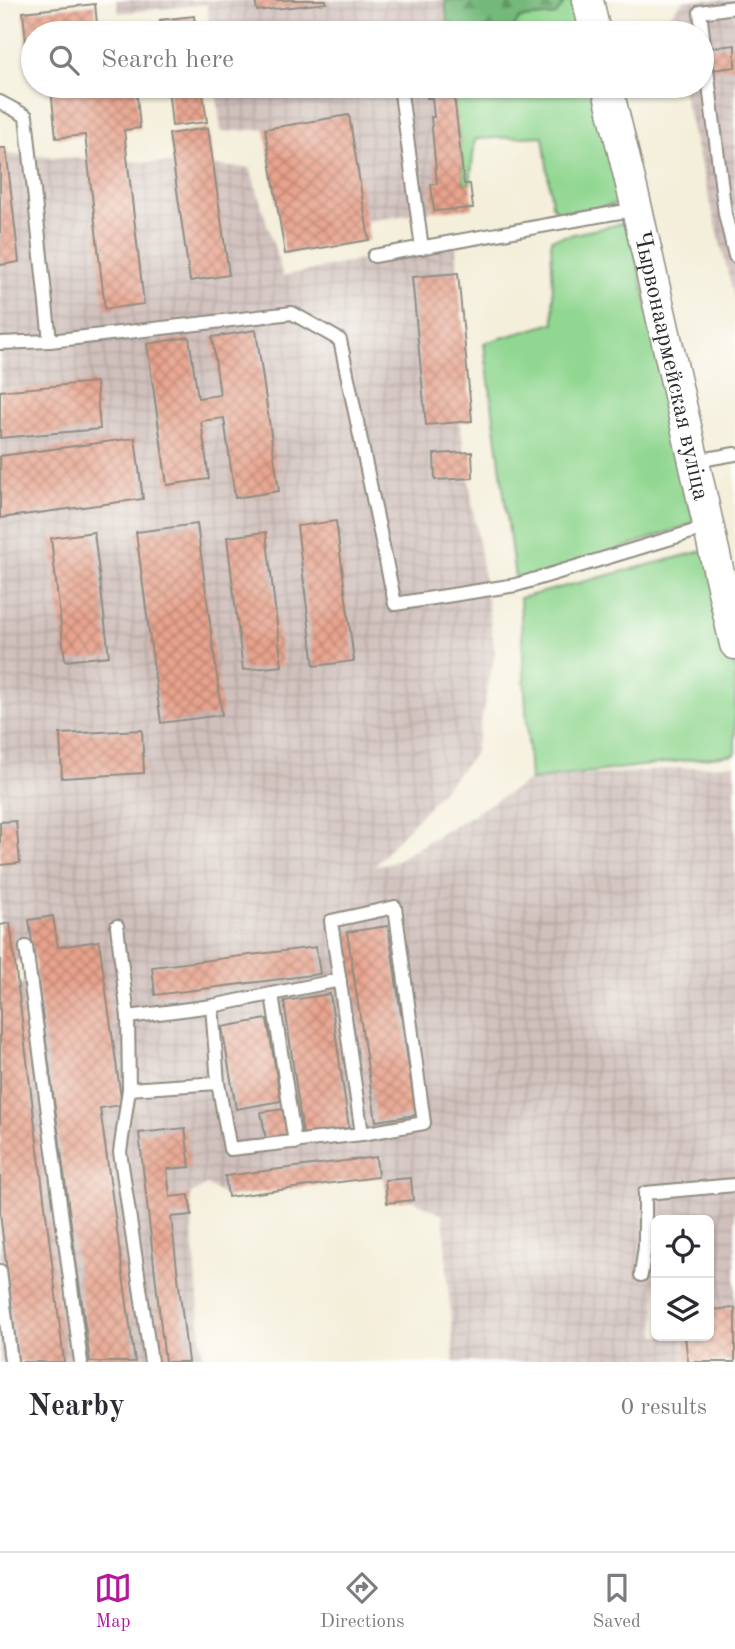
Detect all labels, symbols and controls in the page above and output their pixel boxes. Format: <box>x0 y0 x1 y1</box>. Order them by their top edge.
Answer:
search box <box>21 21 714 98</box>
icon: search <box>45 41 83 79</box>
text: Search here <box>101 47 234 73</box>
street label: Чырвонаармейская вуліца <box>628 229 712 503</box>
map controls <box>651 1215 714 1341</box>
button: locate <box>651 1215 714 1278</box>
button: layers <box>651 1278 714 1341</box>
text: Nearby <box>28 1392 125 1422</box>
text: 0 results <box>621 1396 707 1419</box>
tab: Map <box>94 1569 132 1634</box>
tab: Directions <box>320 1569 405 1634</box>
tab: Saved <box>593 1569 641 1634</box>

